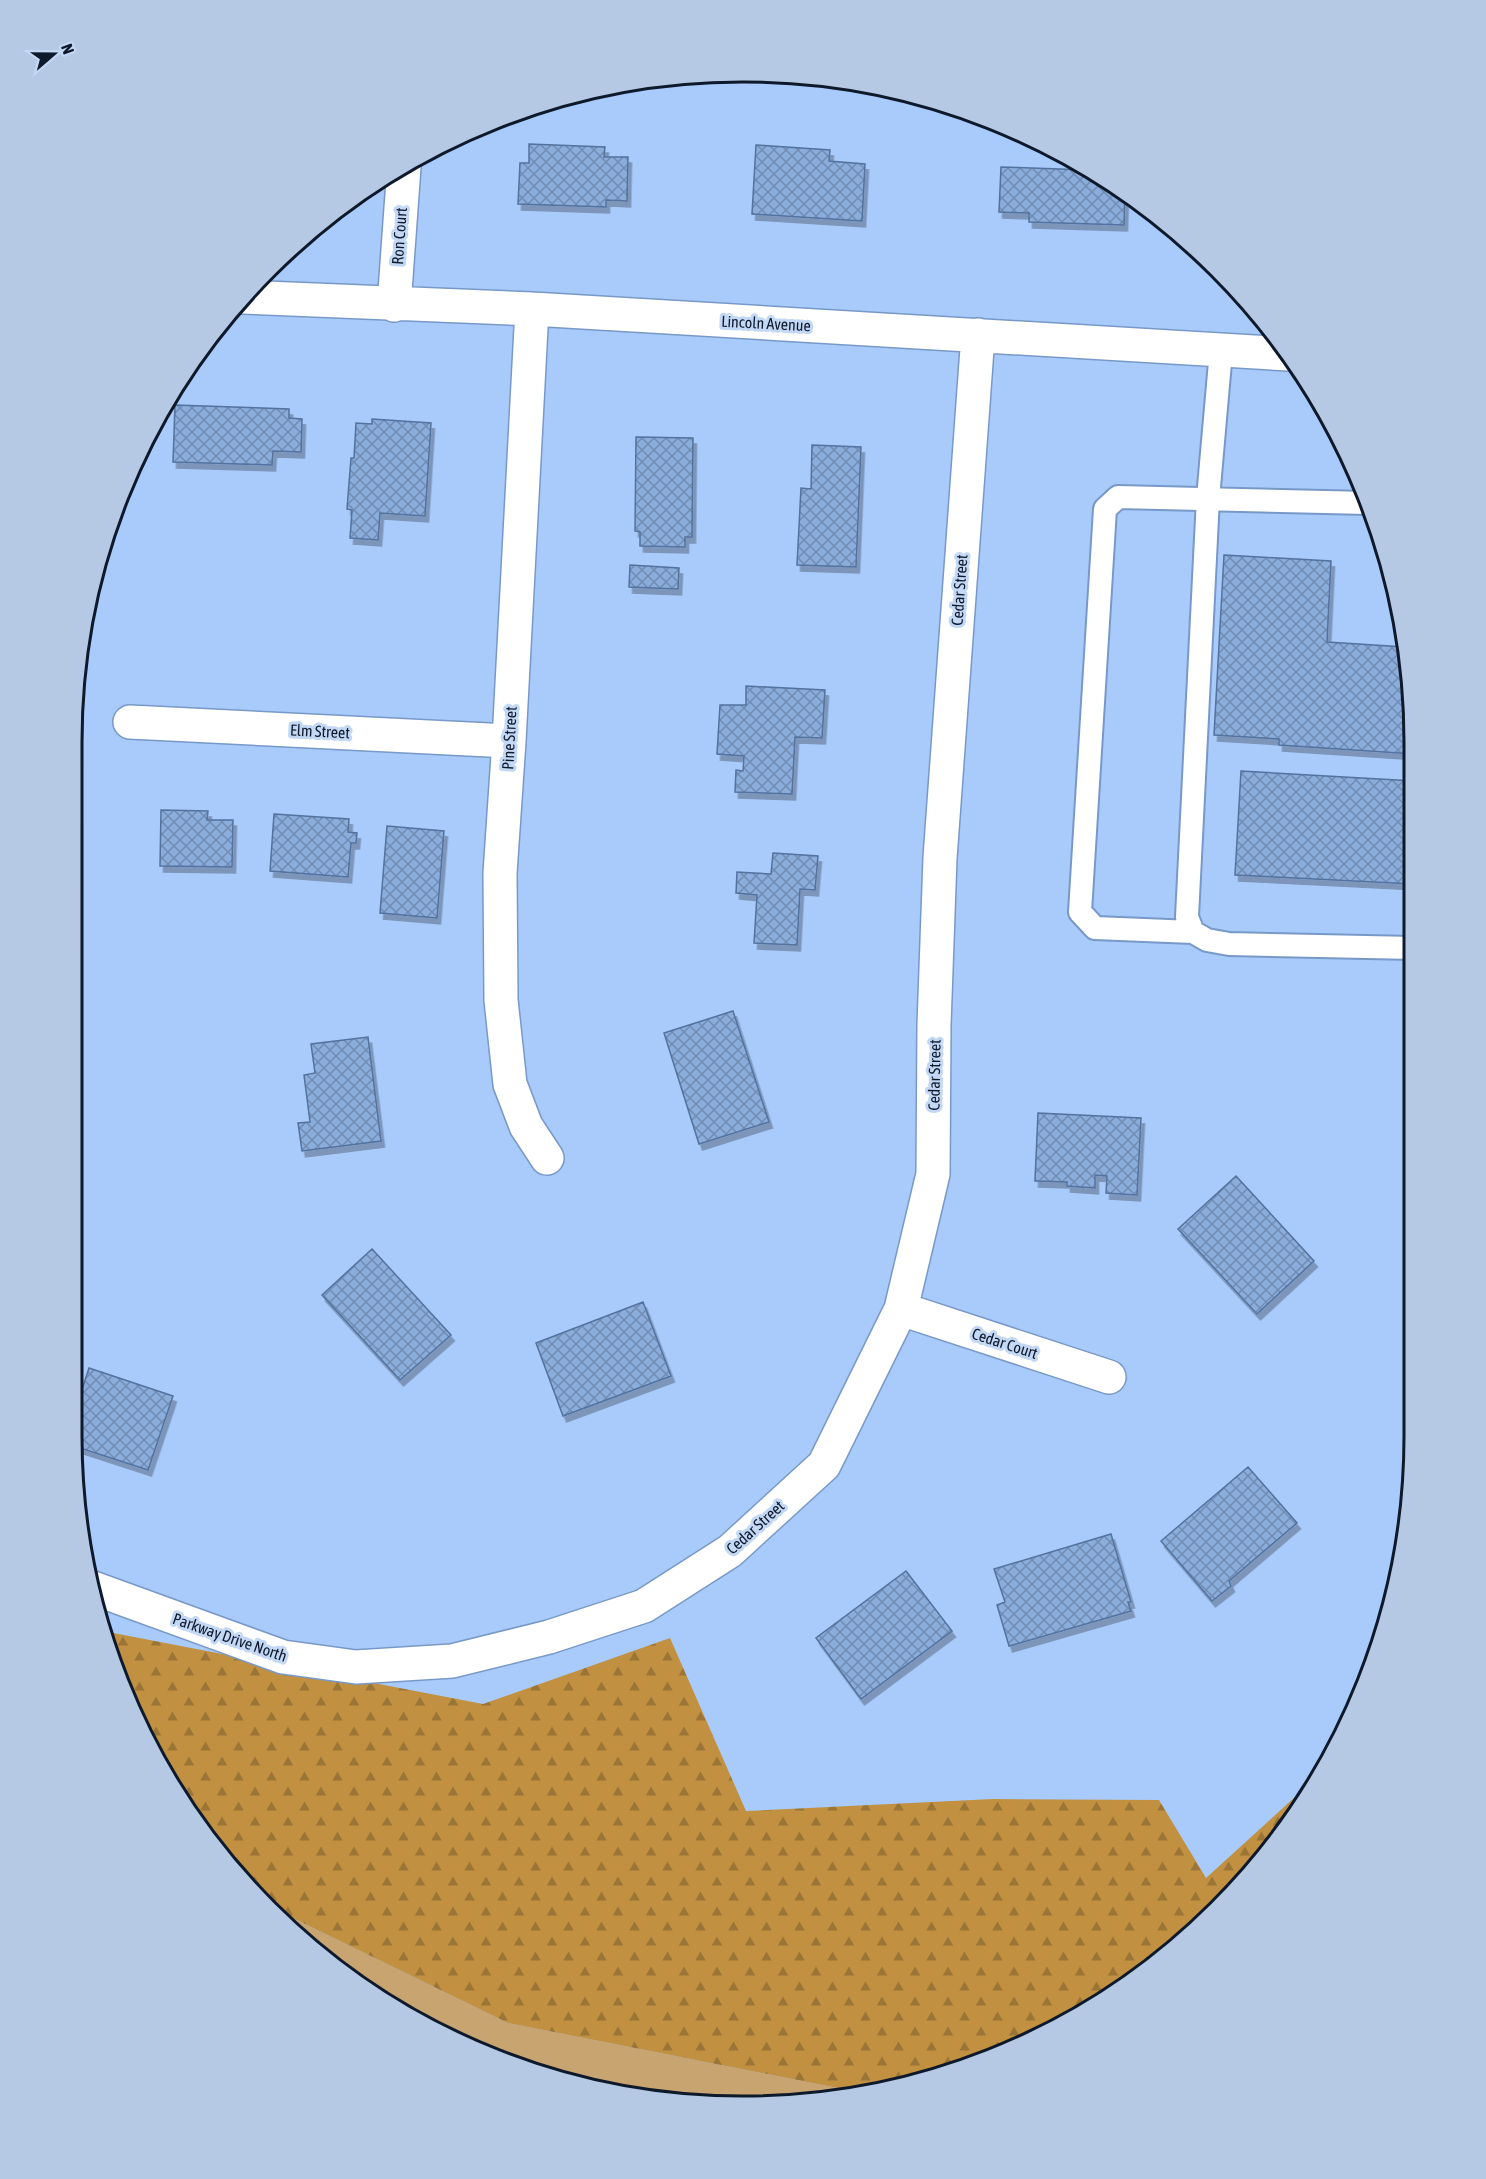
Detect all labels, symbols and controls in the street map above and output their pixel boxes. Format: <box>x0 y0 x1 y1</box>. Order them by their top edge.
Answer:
north arrow <box>24 24 84 84</box>
text: N <box>58 41 78 56</box>
street label: Ron Court <box>388 207 410 265</box>
street label: Lincoln Avenue <box>721 312 811 334</box>
street label: Cedar Street <box>948 553 970 626</box>
street label: Pine Street <box>498 705 520 770</box>
street label: Elm Street <box>290 720 351 742</box>
street label: Cedar Street <box>924 1039 944 1111</box>
street label: Cedar Court <box>970 1324 1040 1362</box>
street label: Cedar Street <box>722 1496 788 1558</box>
street label: Parkway Drive North <box>170 1609 289 1666</box>

